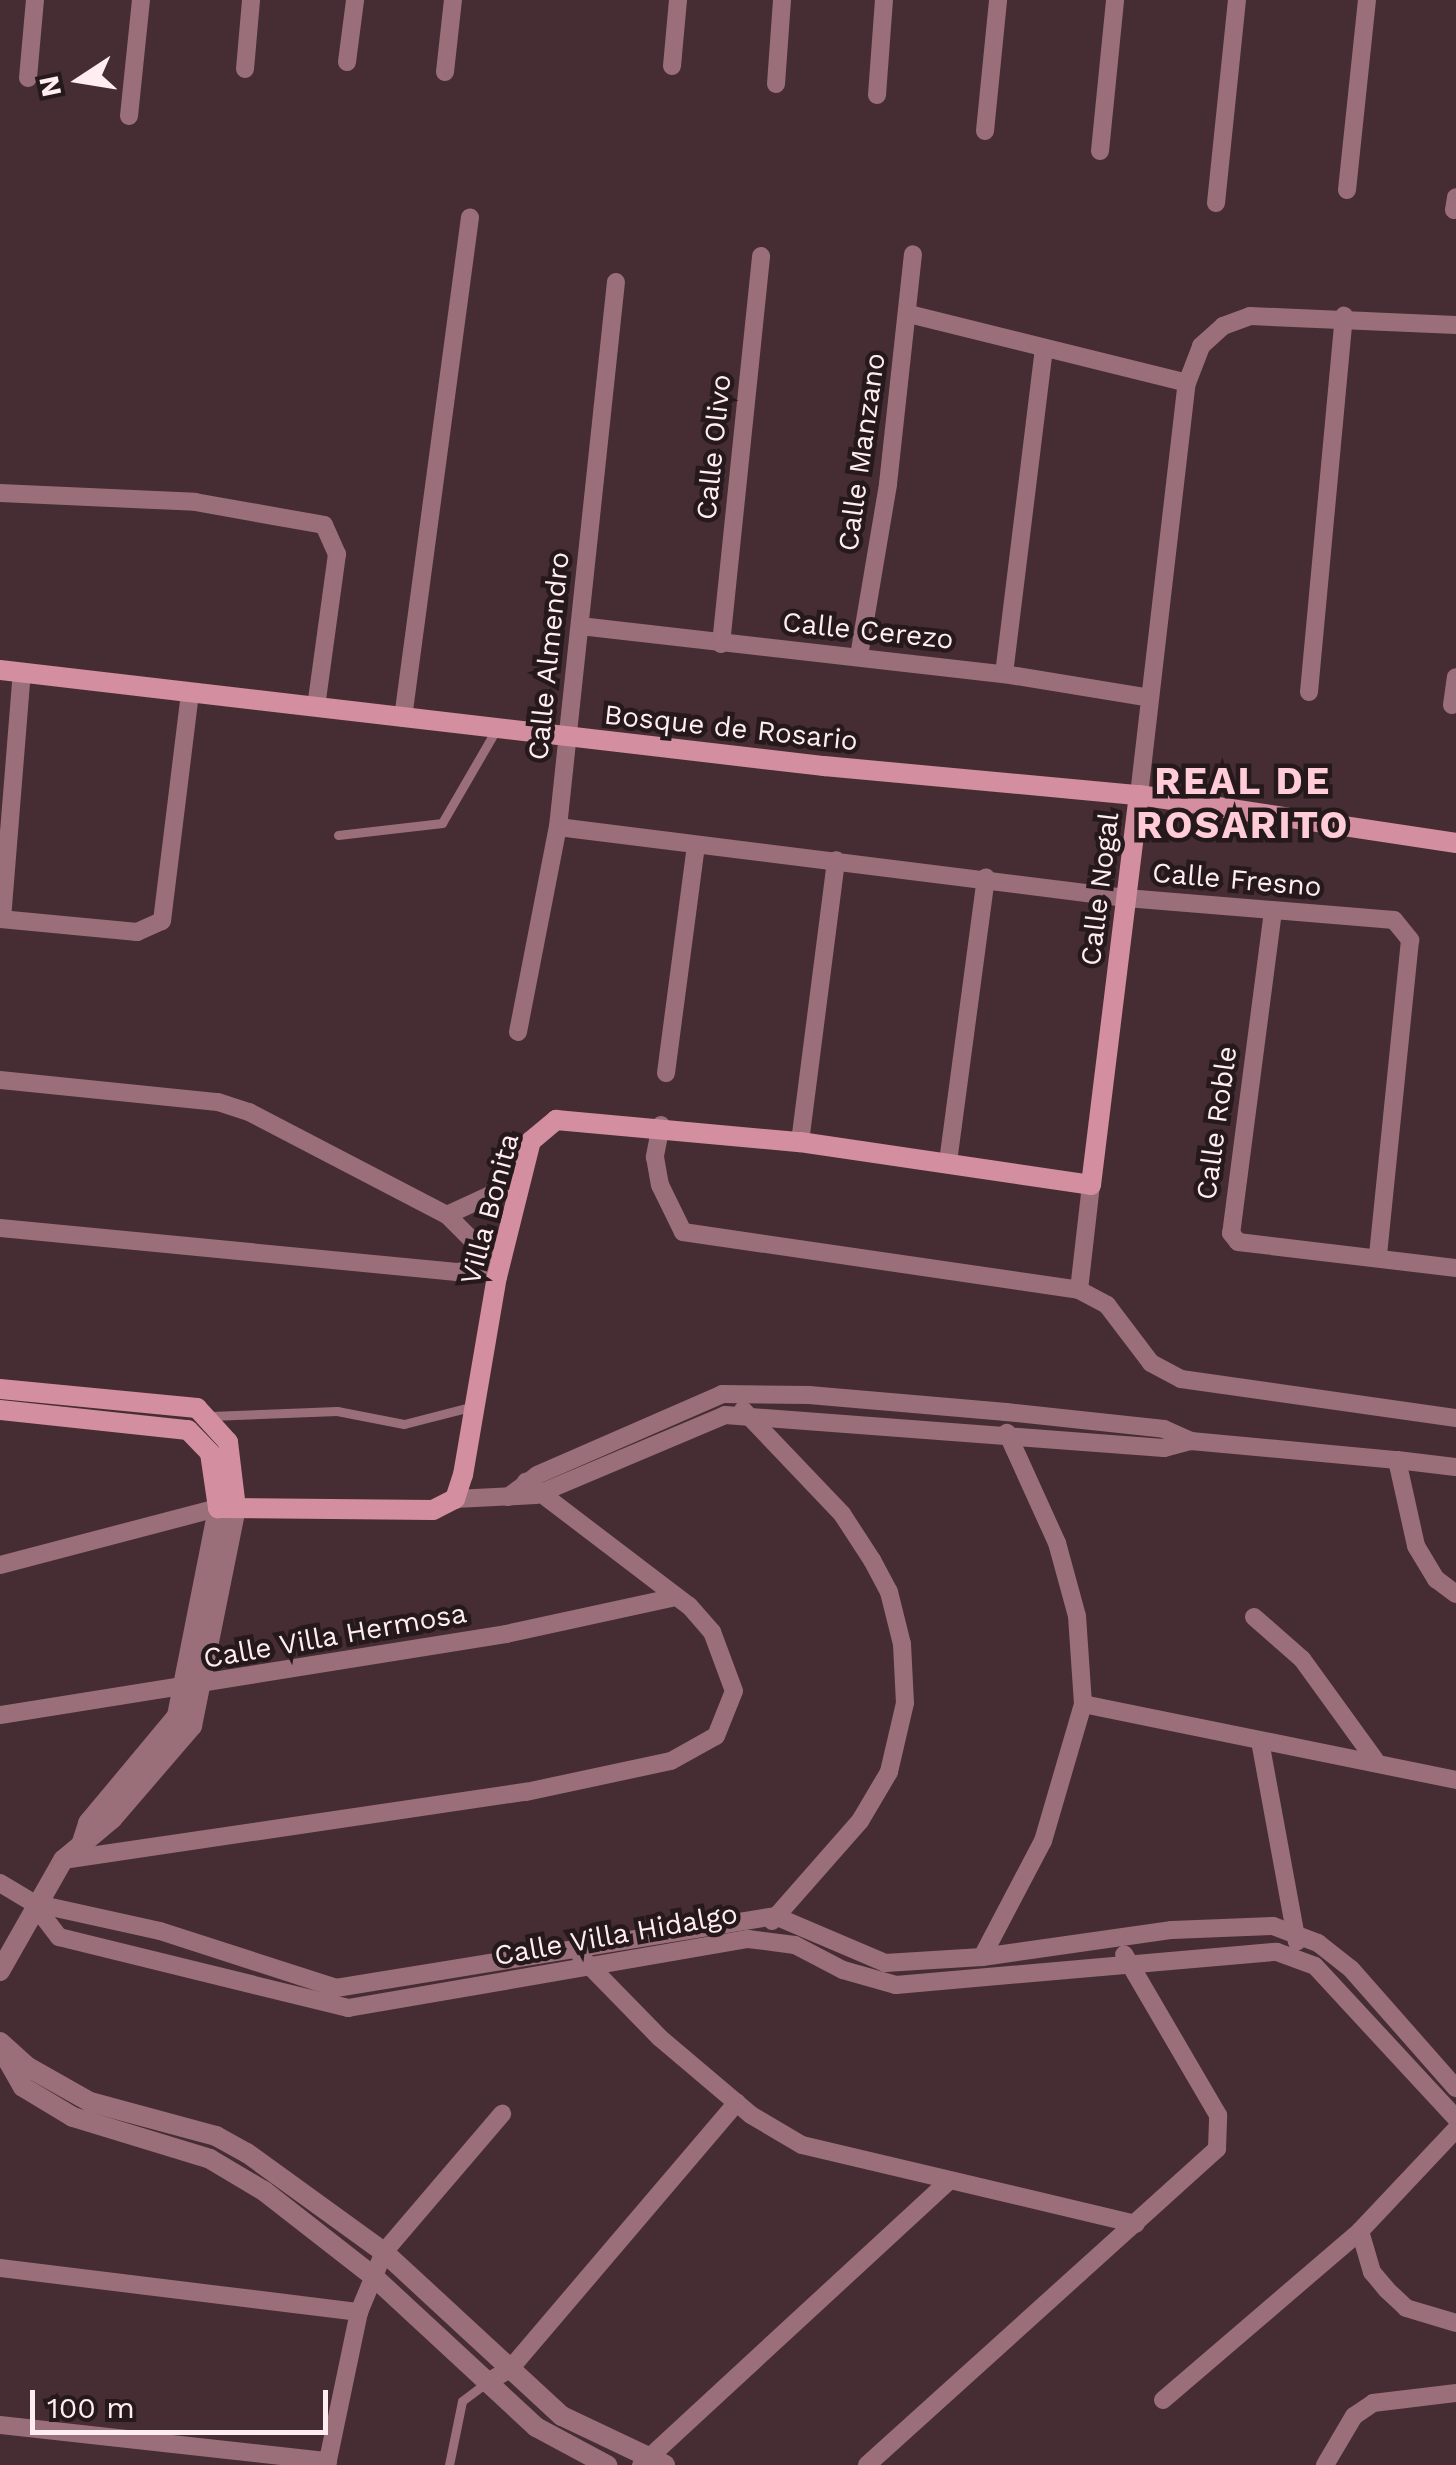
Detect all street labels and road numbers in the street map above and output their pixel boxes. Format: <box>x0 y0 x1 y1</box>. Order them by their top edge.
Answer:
street label: Calle Manzano <box>831 351 893 553</box>
street label: Calle Olivo <box>690 373 738 521</box>
street label: Calle Almendro <box>521 550 577 762</box>
street label: Calle Cerezo <box>781 605 955 657</box>
street label: Bosque de Rosario <box>603 698 859 758</box>
street label: Calle Nogal <box>1074 810 1126 968</box>
street label: Calle Fresno <box>1151 856 1323 904</box>
street label: Calle Roble <box>1190 1044 1244 1202</box>
street label: Villa Bonita <box>454 1130 526 1288</box>
street label: Calle Villa Hermosa <box>200 1596 470 1676</box>
street label: Calle Villa Hidalgo <box>491 1897 741 1973</box>

